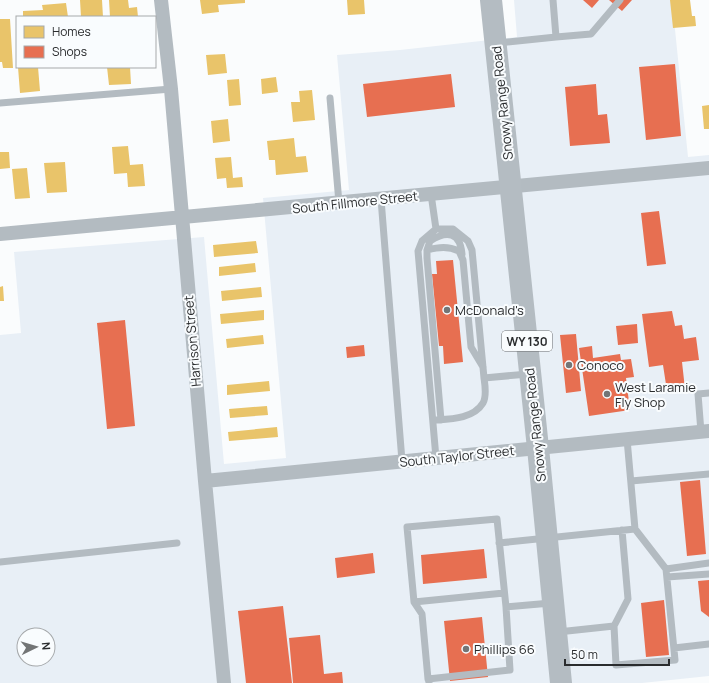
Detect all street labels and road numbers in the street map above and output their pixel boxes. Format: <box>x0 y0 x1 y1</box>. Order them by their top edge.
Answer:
street label: Snowy Range Road <box>487 45 517 161</box>
street label: South Fillmore Street <box>291 186 419 218</box>
street label: Harrison Street <box>179 295 205 387</box>
road number: WY 130 <box>502 331 552 351</box>
street label: Snowy Range Road <box>520 367 550 483</box>
street label: South Taylor Street <box>399 441 515 471</box>

